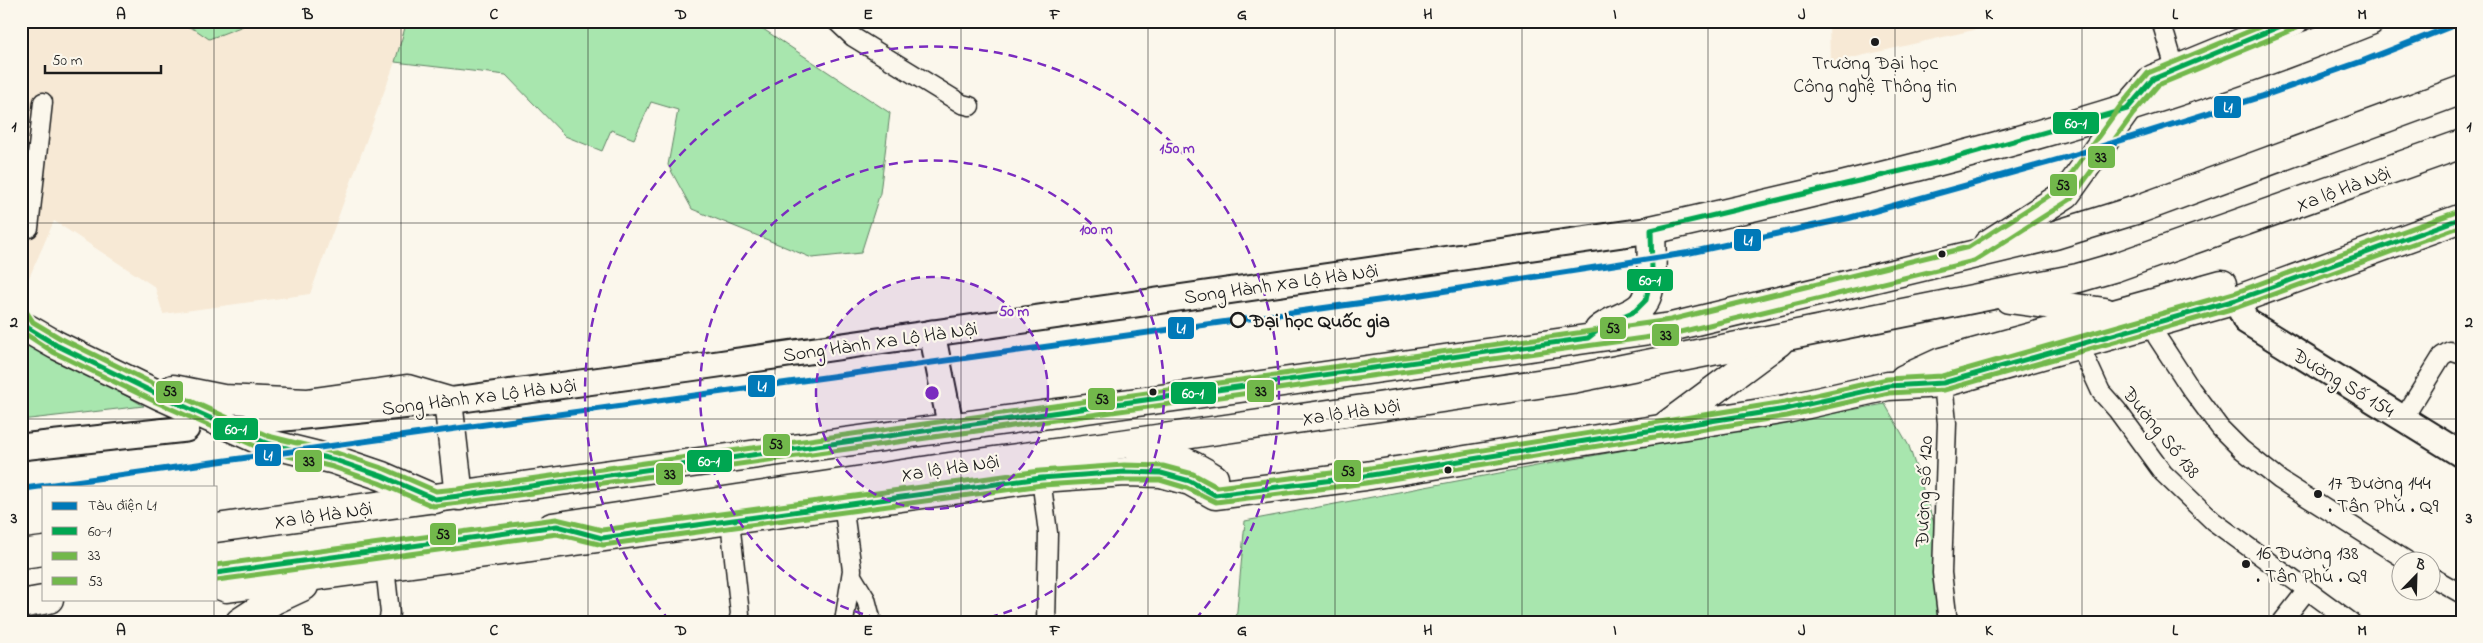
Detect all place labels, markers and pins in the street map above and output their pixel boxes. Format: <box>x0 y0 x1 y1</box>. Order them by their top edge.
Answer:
marker: Trường Đại học Công nghệ Thông tin <box>1869 36 1881 48</box>
place label: Trường Đại học Công nghệ Thông tin <box>1793 50 1957 103</box>
unlabelled marker <box>1937 249 1947 259</box>
place label: Đại học Quốc gia <box>1249 308 1390 338</box>
marker: Đại học Quốc gia <box>1230 312 1246 328</box>
centre of rings <box>923 384 941 402</box>
unlabelled marker <box>1148 387 1158 397</box>
unlabelled marker <box>1443 465 1453 475</box>
place label: 17 Đường 144 . Tân Phú . Q9 <box>2328 470 2438 522</box>
marker: 17 Đường 144 . Tân Phú . Q9 <box>2312 488 2324 500</box>
place label: 16 Đường 138 . Tân Phú . Q9 <box>2256 540 2366 592</box>
marker: 16 Đường 138 . Tân Phú . Q9 <box>2240 558 2252 570</box>

